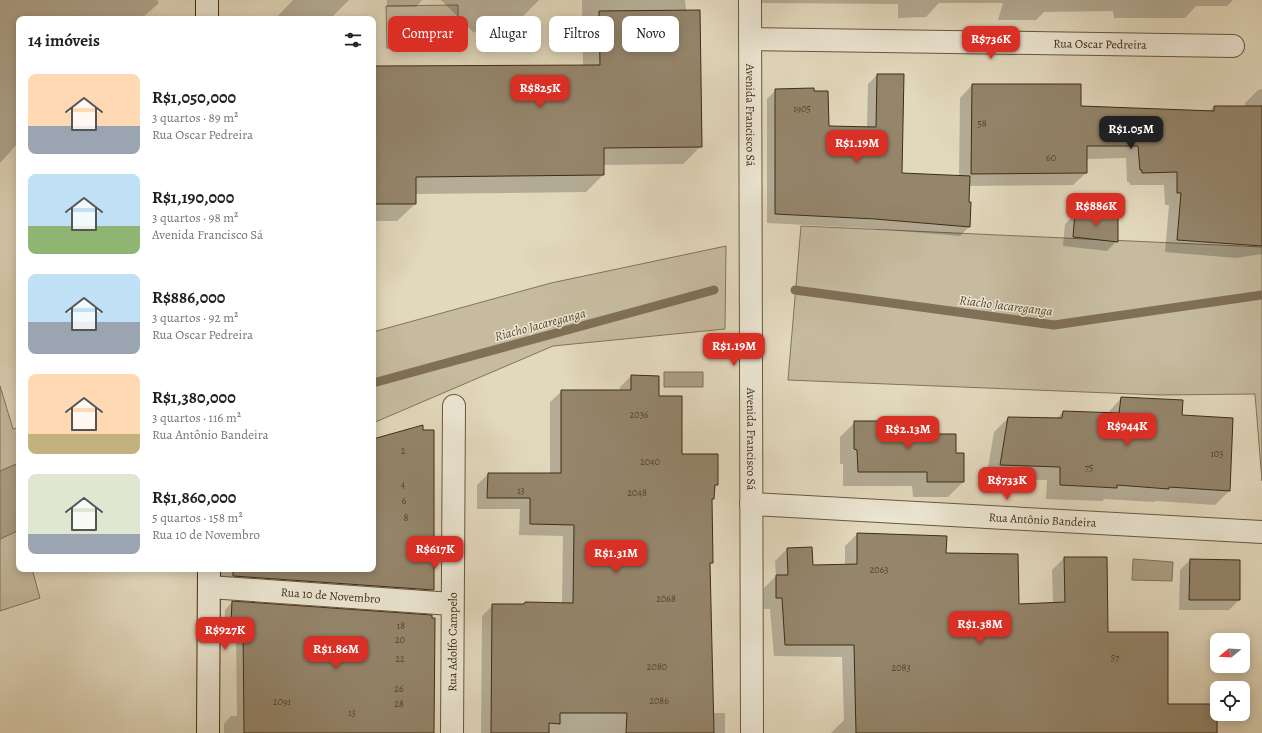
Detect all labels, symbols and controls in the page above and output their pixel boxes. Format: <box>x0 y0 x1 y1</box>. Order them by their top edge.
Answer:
chip: Comprar <box>388 16 468 52</box>
chip: Alugar <box>476 16 541 52</box>
chip: Filtros <box>549 16 614 52</box>
chip: Novo <box>622 16 679 52</box>
pin: R$736K <box>958 26 1024 60</box>
text: 14 imóveis <box>28 29 100 52</box>
icon: filters <box>342 29 364 51</box>
text: R$736K <box>971 30 1011 47</box>
street label: Rua Oscar Pedreira <box>1053 35 1147 53</box>
street label: Avenida Francisco Sá <box>742 63 758 167</box>
pin: R$825K <box>507 75 573 109</box>
text: R$825K <box>519 79 561 96</box>
text: R$1,050,000 <box>152 86 236 109</box>
icon: home <box>60 90 108 138</box>
house number: 1905 <box>793 102 811 115</box>
text: 3 quartos · 89 m² <box>152 109 238 126</box>
pin: R$1.05M <box>1094 116 1168 150</box>
house number: 58 <box>977 117 987 130</box>
text: R$1.05M <box>1108 120 1154 137</box>
text: Rua Oscar Pedreira <box>152 126 253 143</box>
pin: R$1.19M <box>820 130 894 164</box>
text: R$1.19M <box>835 134 879 151</box>
house number: 60 <box>1046 151 1056 164</box>
text: R$1,190,000 <box>152 186 234 209</box>
icon: home <box>60 190 108 238</box>
pin: R$886K <box>1063 193 1129 227</box>
text: R$886K <box>1075 197 1117 214</box>
text: 3 quartos · 98 m² <box>152 209 238 226</box>
text: Avenida Francisco Sá <box>152 226 263 243</box>
text: R$886,000 <box>152 286 225 309</box>
icon: home <box>60 290 108 338</box>
water label: Riacho Jacareganga <box>958 291 1054 320</box>
water label: Riacho Jacareganga <box>493 304 588 345</box>
text: 3 quartos · 92 m² <box>152 309 238 326</box>
text: Rua Oscar Pedreira <box>152 326 253 343</box>
pin: R$1.19M <box>697 333 771 367</box>
text: R$1.19M <box>712 337 756 354</box>
text: R$1,380,000 <box>152 386 236 409</box>
street label: Avenida Francisco Sá <box>743 387 759 491</box>
icon: home <box>60 390 108 438</box>
house number: 2036 <box>630 408 649 421</box>
text: 3 quartos · 116 m² <box>152 409 241 426</box>
pin: R$944K <box>1094 413 1160 447</box>
pin: R$2.13M <box>871 416 945 450</box>
text: R$944K <box>1106 417 1148 434</box>
text: R$2.13M <box>885 420 931 437</box>
text: Rua Antônio Bandeira <box>152 426 269 443</box>
house number: 2 <box>401 444 406 457</box>
house number: 103 <box>1211 447 1223 460</box>
house number: 2040 <box>640 455 660 468</box>
house number: 75 <box>1085 461 1093 474</box>
pin: R$733K <box>974 467 1040 501</box>
text: R$733K <box>987 471 1027 488</box>
house number: 4 <box>401 478 406 491</box>
house number: 13 <box>517 484 525 497</box>
text: R$1,860,000 <box>152 486 236 509</box>
house number: 2048 <box>627 486 647 499</box>
icon: home <box>60 490 108 538</box>
house number: 6 <box>402 494 407 507</box>
text: 5 quartos · 158 m² <box>152 509 243 526</box>
street label: Rua Antônio Bandeira <box>988 509 1097 531</box>
house number: 8 <box>404 511 409 524</box>
text: Rua 10 de Novembro <box>152 526 260 543</box>
pin: R$617K <box>402 536 468 570</box>
text: R$617K <box>415 540 455 557</box>
pin: R$1.31M <box>579 540 653 574</box>
text: R$1.31M <box>594 544 638 561</box>
house number: 2063 <box>870 563 888 576</box>
street label: Rua 10 de Novembro <box>280 584 381 607</box>
street label: Rua Adolfo Campelo <box>444 592 461 692</box>
house number: 2068 <box>656 592 676 605</box>
pin: R$1.38M <box>943 611 1017 645</box>
text: R$1.38M <box>957 615 1003 632</box>
pin: R$927K <box>192 617 258 651</box>
house number: 18 <box>397 619 405 632</box>
text: R$927K <box>205 621 245 638</box>
house number: 20 <box>395 633 405 646</box>
north arrow <box>1210 633 1250 673</box>
map controls <box>1210 633 1250 721</box>
pin: R$1.86M <box>299 636 373 670</box>
text: R$1.86M <box>313 640 359 657</box>
house number: 57 <box>1111 651 1120 664</box>
house number: 22 <box>395 652 405 665</box>
house number: 2080 <box>647 660 667 673</box>
house number: 2083 <box>891 661 911 674</box>
button: locate <box>1210 681 1250 721</box>
house number: 26 <box>394 682 404 695</box>
house number: 2086 <box>649 694 669 707</box>
house number: 2091 <box>273 695 292 708</box>
house number: 28 <box>394 697 404 710</box>
house number: 13 <box>348 706 356 719</box>

